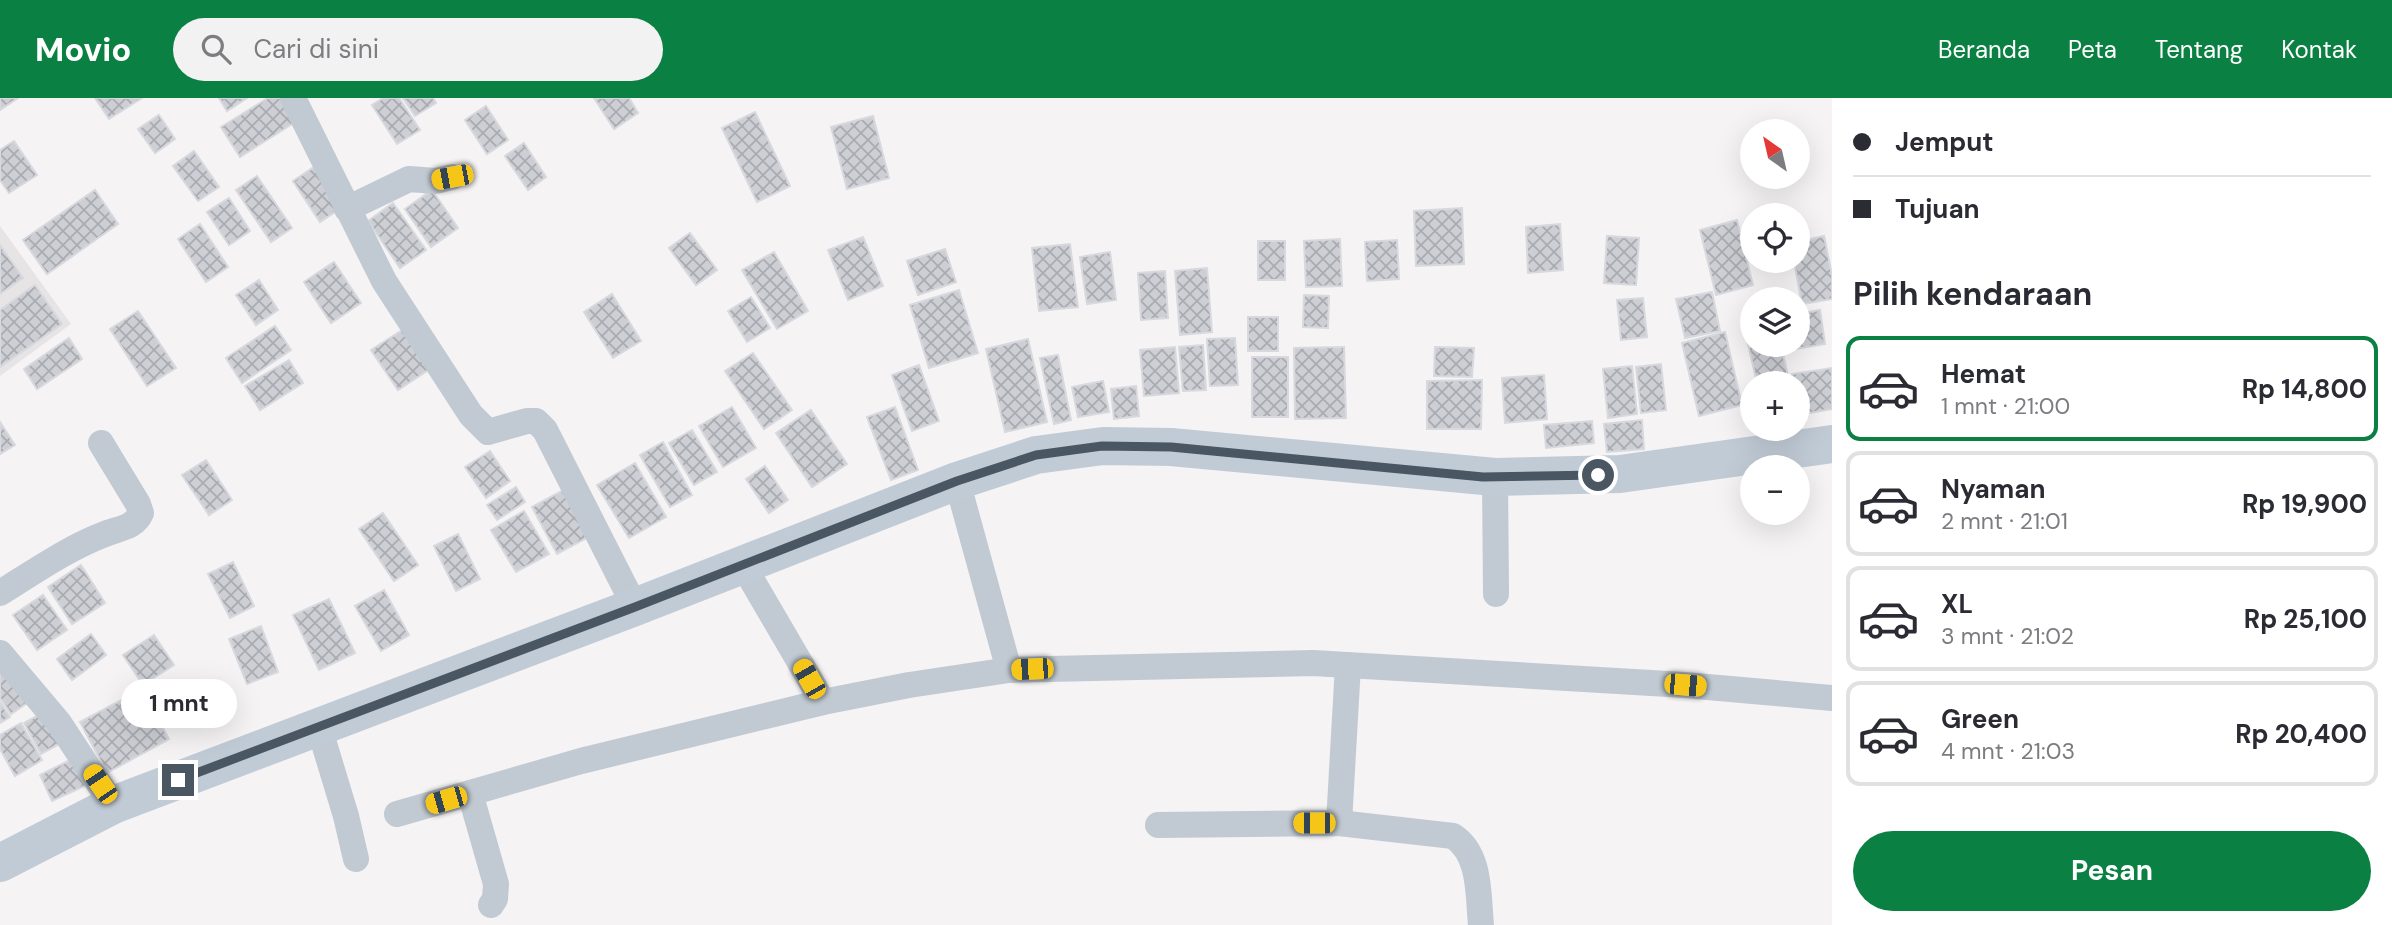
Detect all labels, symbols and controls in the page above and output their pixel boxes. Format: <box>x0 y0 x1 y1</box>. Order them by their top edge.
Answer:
search box <box>173 18 663 81</box>
text: Movio <box>35 28 131 71</box>
icon: search <box>197 30 235 68</box>
text: Cari di sini <box>253 32 379 66</box>
text: Beranda <box>1938 34 2030 65</box>
text: Peta <box>2068 34 2117 65</box>
text: Tentang <box>2155 34 2243 65</box>
text: Kontak <box>2281 34 2357 65</box>
north arrow <box>1740 119 1810 189</box>
map controls <box>1740 119 1810 525</box>
text: Jemput <box>1895 125 1994 159</box>
car <box>430 163 475 191</box>
text: Tujuan <box>1895 192 1980 226</box>
button: locate <box>1740 203 1810 273</box>
text: Pilih kendaraan <box>1853 273 2092 315</box>
button: layers <box>1740 287 1810 357</box>
icon: car <box>1857 357 1920 420</box>
text: Hemat <box>1941 357 2026 391</box>
button: + <box>1740 371 1810 441</box>
text: Rp 14,800 <box>2242 372 2367 406</box>
text: 1 mnt · 21:00 <box>1941 391 2070 421</box>
button: − <box>1740 455 1810 525</box>
route start <box>1582 459 1614 491</box>
icon: car <box>1857 472 1920 535</box>
text: Nyaman <box>1941 472 2046 506</box>
text: Rp 19,900 <box>2242 487 2367 521</box>
text: 2 mnt · 21:01 <box>1941 506 2068 536</box>
icon: car <box>1857 587 1920 650</box>
text: XL <box>1941 587 1973 621</box>
text: Rp 25,100 <box>2244 602 2367 636</box>
text: 3 mnt · 21:02 <box>1941 621 2074 651</box>
car <box>790 656 829 702</box>
car <box>1011 658 1054 680</box>
car <box>1664 673 1707 697</box>
callout: 1 mnt <box>120 678 236 728</box>
text: 1 mnt <box>149 688 209 718</box>
icon: car <box>1857 702 1920 765</box>
text: Green <box>1941 702 2019 736</box>
text: Rp 20,400 <box>2235 717 2367 751</box>
text: 4 mnt · 21:03 <box>1941 736 2075 766</box>
car <box>80 761 121 807</box>
route end <box>162 764 194 796</box>
car <box>423 784 470 816</box>
car <box>1294 813 1336 834</box>
button: Pesan <box>1853 831 2371 911</box>

